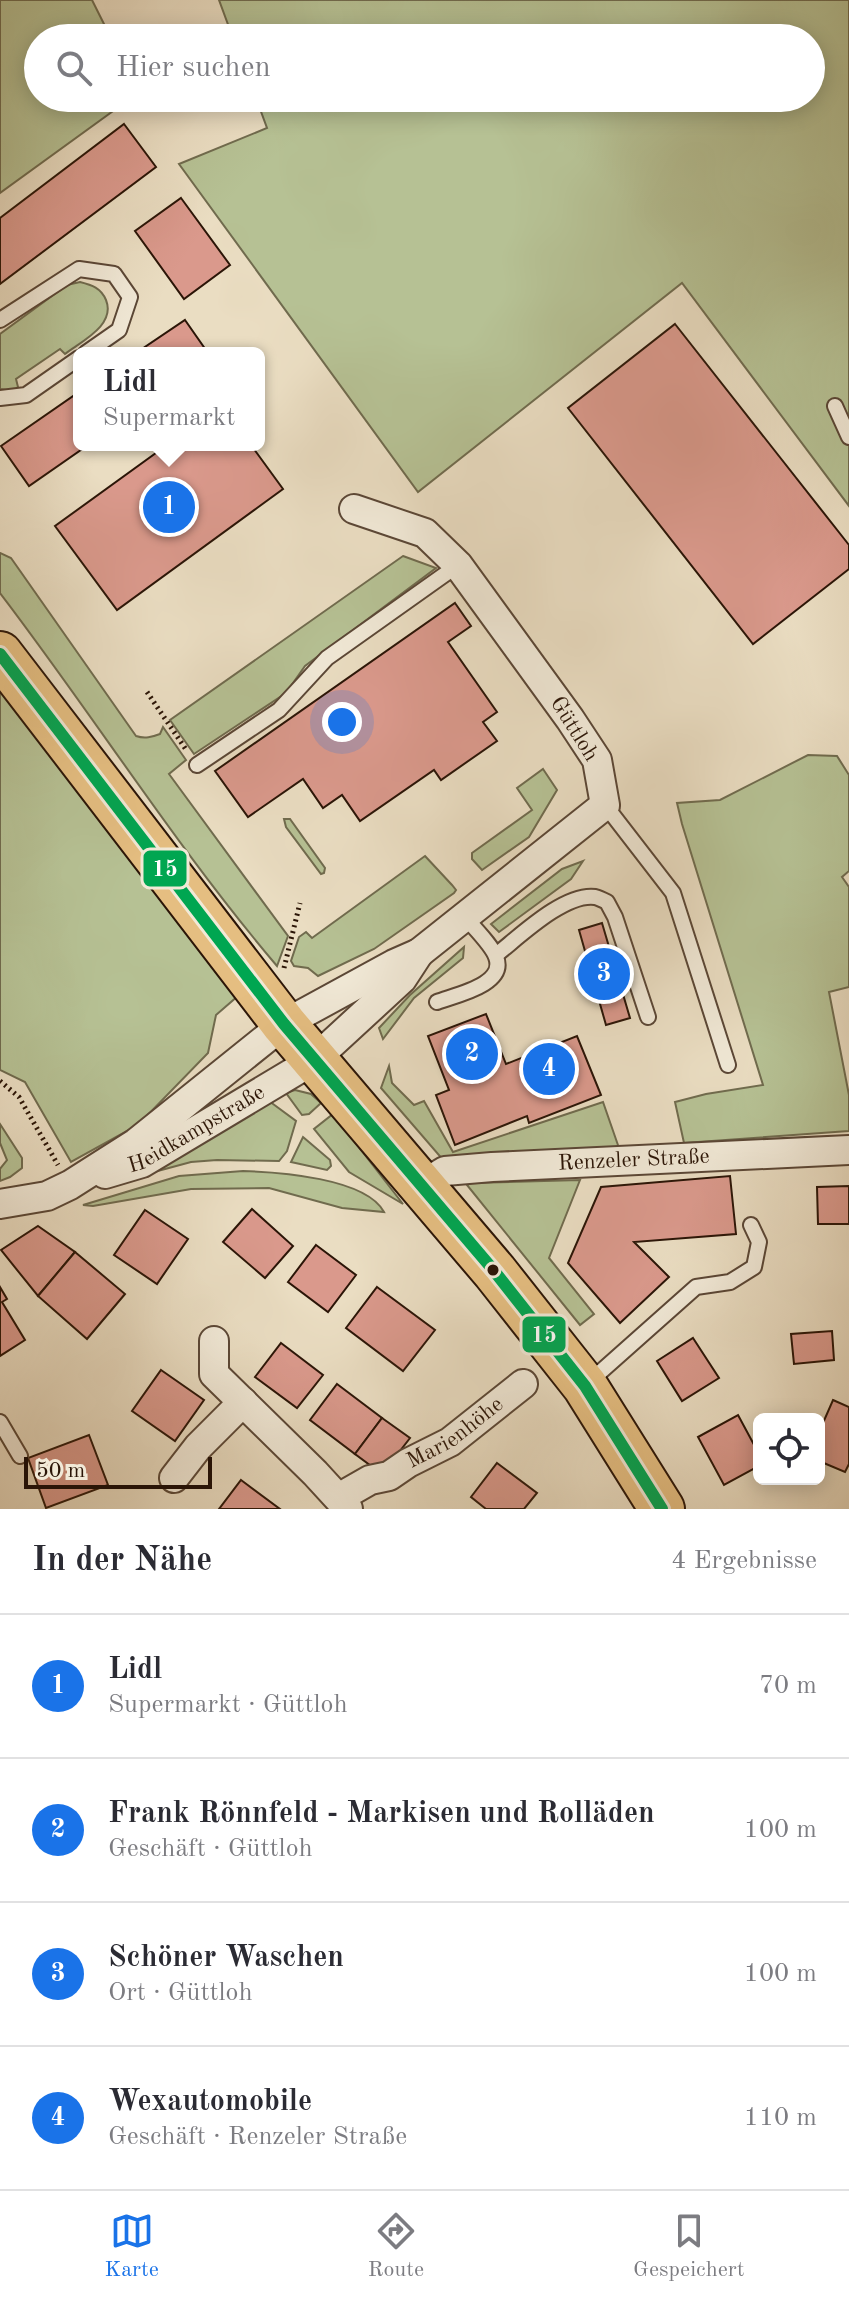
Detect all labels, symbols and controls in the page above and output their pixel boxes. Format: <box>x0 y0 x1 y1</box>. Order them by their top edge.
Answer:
search box <box>24 24 825 112</box>
icon: search <box>52 46 96 90</box>
text: Hier suchen <box>116 53 271 83</box>
popup <box>73 347 265 451</box>
text: Lidl <box>103 368 157 398</box>
text: Supermarkt <box>103 405 235 431</box>
pin: 1 <box>143 477 195 537</box>
street label: Güttloh <box>546 693 602 765</box>
your location <box>322 702 362 742</box>
line badge: 15 <box>142 849 188 888</box>
text: 15 <box>152 859 178 881</box>
pin: 3 <box>578 944 630 1004</box>
pin: 2 <box>446 1024 498 1084</box>
pin: 4 <box>523 1039 575 1099</box>
street label: Heidkampstraße <box>125 1081 269 1178</box>
street label: Renzeler Straße <box>557 1146 710 1175</box>
unlabelled marker <box>485 1262 501 1278</box>
line badge: 15 <box>521 1315 567 1354</box>
text: 15 <box>531 1325 557 1347</box>
street label: Marienhöhe <box>403 1393 507 1473</box>
map controls <box>753 1413 825 1485</box>
button: locate <box>753 1413 825 1485</box>
scale bar <box>24 1453 212 1489</box>
text: 50 m <box>36 1460 85 1482</box>
text: In der Nähe <box>32 1544 212 1578</box>
text: 4 Ergebnisse <box>671 1548 817 1574</box>
text: Lidl <box>108 1655 162 1685</box>
text: 1 <box>50 1673 66 1699</box>
text: 70 m <box>759 1673 817 1699</box>
text: Supermarkt · Güttloh <box>108 1692 348 1718</box>
text: Frank Rönnfeld - Markisen und Rolläden <box>108 1799 655 1829</box>
text: 2 <box>50 1817 66 1843</box>
text: 100 m <box>744 1817 817 1843</box>
text: Geschäft · Güttloh <box>108 1836 313 1862</box>
text: Schöner Waschen <box>108 1943 344 1973</box>
text: 3 <box>50 1961 66 1987</box>
text: 100 m <box>744 1961 817 1987</box>
text: Ort · Güttloh <box>108 1980 253 2006</box>
text: Wexautomobile <box>108 2087 312 2117</box>
text: 4 <box>50 2105 66 2131</box>
text: 110 m <box>744 2105 817 2131</box>
text: Geschäft · Renzeler Straße <box>108 2124 407 2150</box>
tab: Karte <box>105 2209 159 2284</box>
tab: Route <box>368 2209 424 2284</box>
tab: Gespeichert <box>633 2209 744 2284</box>

